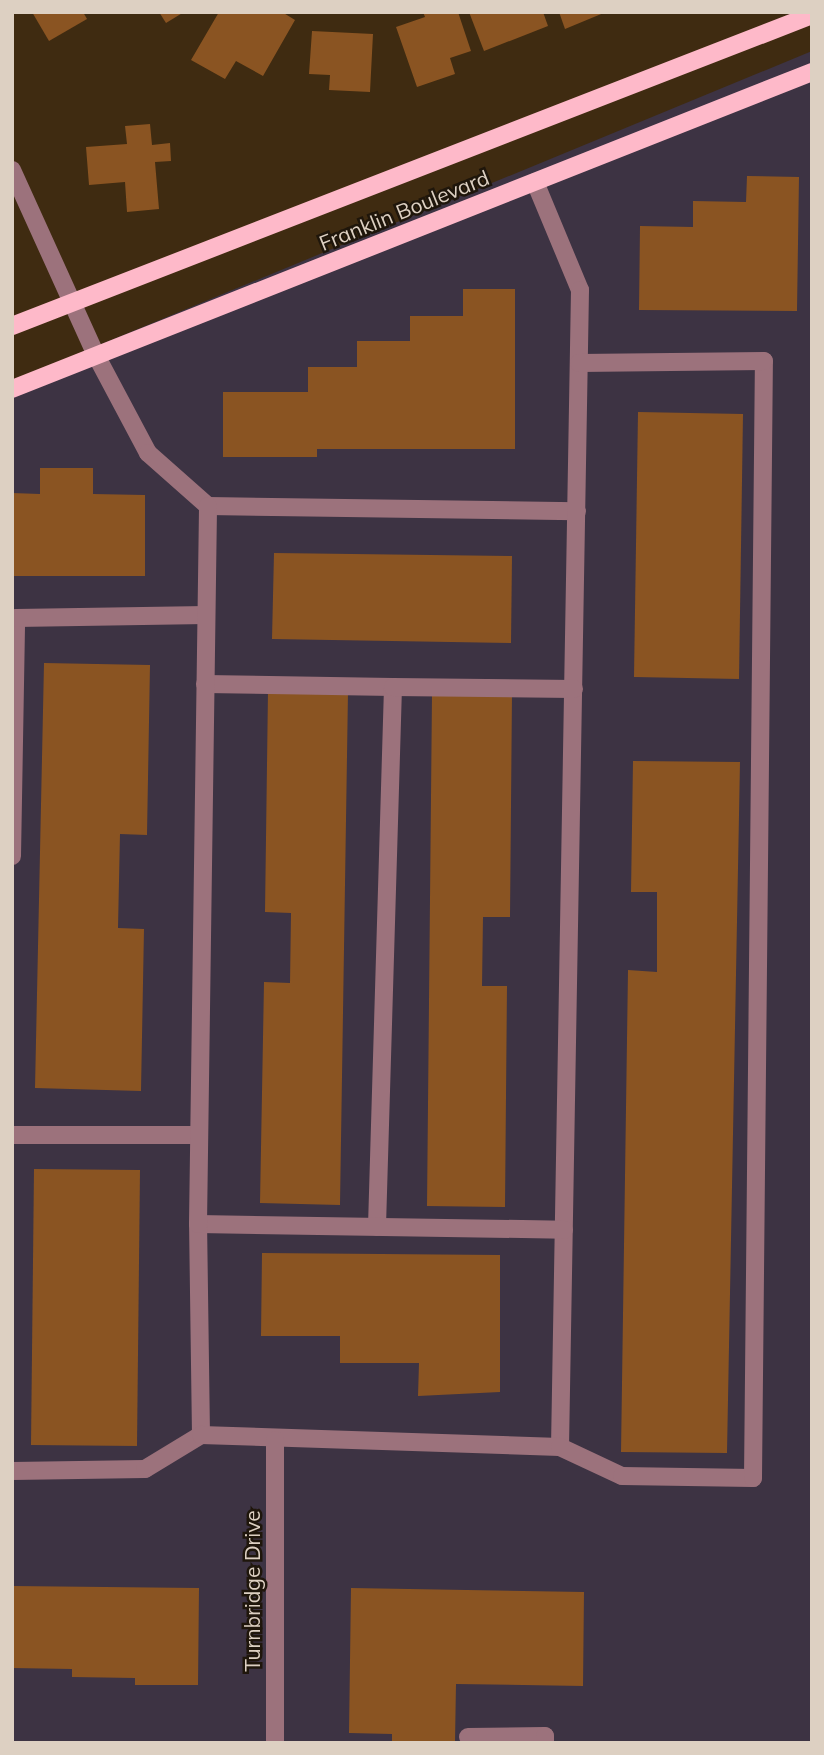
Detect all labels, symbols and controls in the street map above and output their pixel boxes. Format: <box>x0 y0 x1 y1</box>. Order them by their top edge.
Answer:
street label: Franklin Boulevard <box>315 164 493 256</box>
street label: Turnbridge Drive <box>239 1510 265 1672</box>

